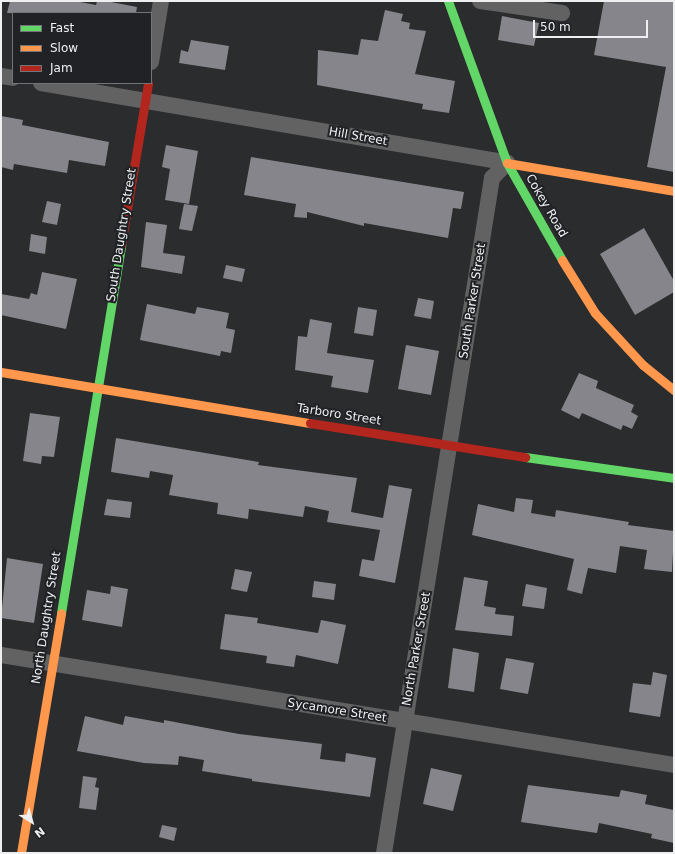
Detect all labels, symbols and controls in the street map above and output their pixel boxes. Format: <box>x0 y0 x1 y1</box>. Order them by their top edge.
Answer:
legend <box>12 12 152 84</box>
scale bar <box>535 12 650 38</box>
text: 50 m <box>540 20 571 34</box>
text: Fast <box>50 21 74 35</box>
text: Slow <box>50 41 78 55</box>
text: Jam <box>50 61 73 75</box>
street label: Hill Street <box>328 125 388 149</box>
street label: South Daughtry Street <box>104 167 140 303</box>
street label: Cokey Road <box>522 172 570 240</box>
street label: South Parker Street <box>457 242 489 360</box>
street label: Tarboro Street <box>296 401 382 429</box>
street label: North Daughtry Street <box>29 551 65 685</box>
street label: North Parker Street <box>400 591 434 707</box>
street label: Sycamore Street <box>286 696 388 726</box>
north arrow <box>12 802 52 842</box>
text: N <box>32 824 47 840</box>

